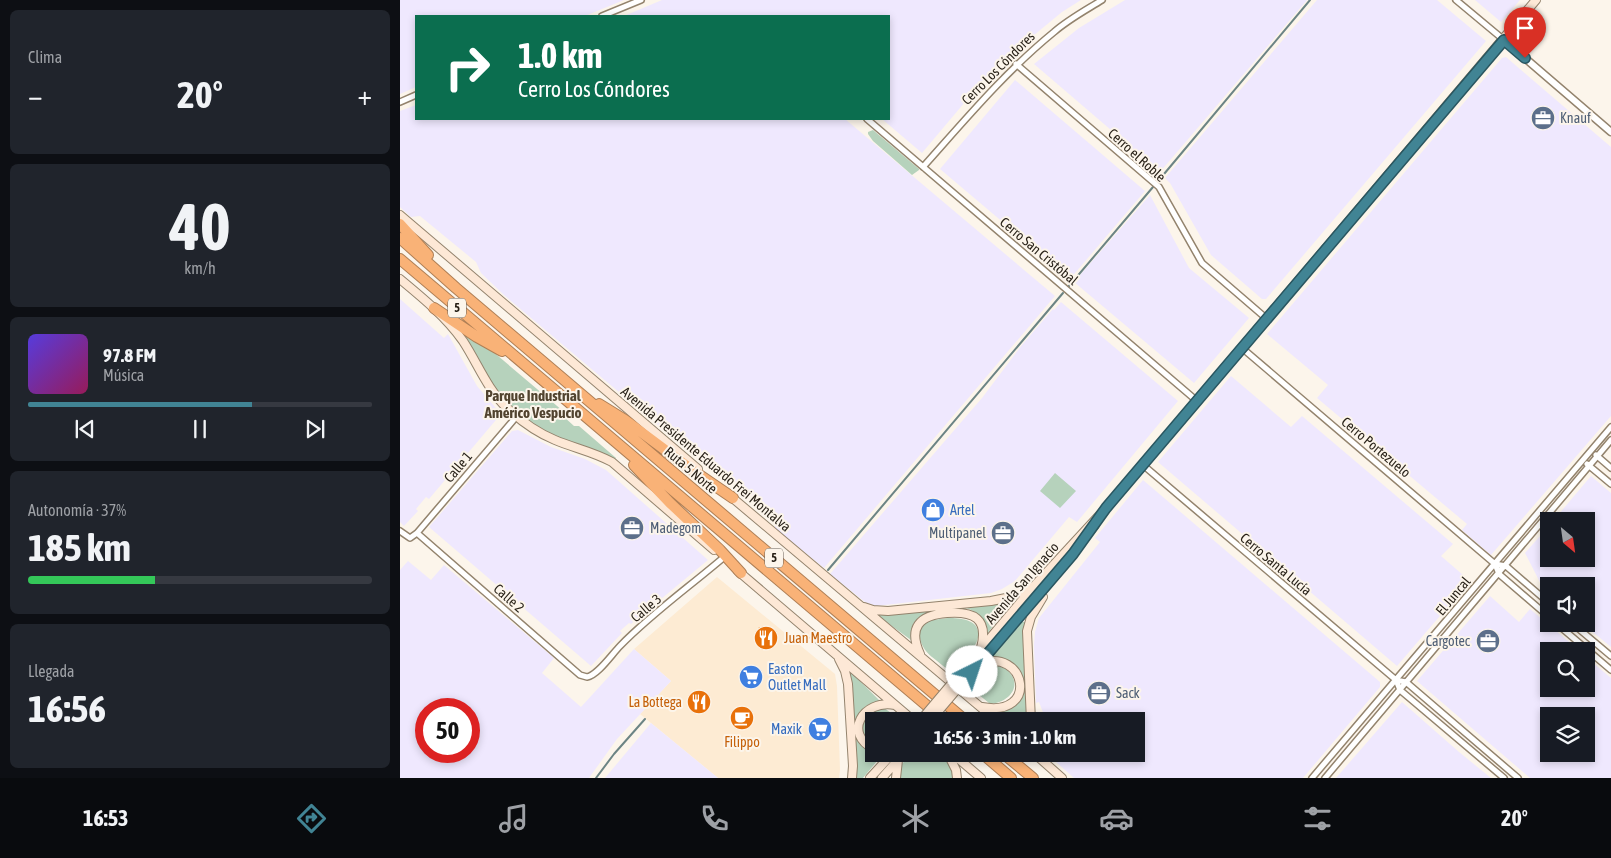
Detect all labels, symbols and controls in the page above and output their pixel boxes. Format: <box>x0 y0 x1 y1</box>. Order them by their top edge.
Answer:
pin <box>1504 7 1546 58</box>
icon: arrive <box>1511 14 1539 42</box>
street label: Cerro Los Cóndores <box>958 28 1038 108</box>
icon: right <box>435 35 500 100</box>
text: 1.0 km <box>518 35 603 75</box>
text: Clima <box>28 48 62 66</box>
text: 20° <box>177 73 223 116</box>
text: Cerro Los Cóndores <box>518 76 670 102</box>
text: − <box>28 79 43 111</box>
text: + <box>357 79 372 111</box>
office icon: Knauf <box>1530 105 1556 131</box>
place label: Knauf <box>1560 110 1591 126</box>
street label: Cerro el Roble <box>1105 125 1169 185</box>
text: 40 <box>169 189 231 264</box>
street label: Cerro San Cristóbal <box>997 214 1081 288</box>
text: km/h <box>184 259 216 277</box>
road number: 5 <box>448 298 466 318</box>
text: 97.8 FM <box>103 344 156 366</box>
text: Música <box>103 366 144 384</box>
street label: Avenida Presidente Eduardo Frei Montalva <box>618 383 794 535</box>
district label: Parque Industrial Américo Vespucio <box>484 387 582 421</box>
street label: Cerro Portezuelo <box>1338 413 1414 481</box>
icon: previous <box>71 415 99 443</box>
icon: pause <box>186 415 214 443</box>
icon: next <box>301 415 329 443</box>
street label: Ruta 5 Norte <box>661 443 721 497</box>
street label: Calle 1 <box>441 448 475 486</box>
shop icon: Artel <box>920 497 946 523</box>
text: Autonomía · 37% <box>28 501 126 519</box>
place label: Artel <box>950 502 975 518</box>
north arrow <box>1540 512 1595 568</box>
map controls <box>1540 512 1595 762</box>
office icon: Madegom <box>619 515 645 541</box>
place label: Madegom <box>650 520 701 536</box>
office icon: Multipanel <box>990 520 1016 546</box>
place label: Multipanel <box>929 525 986 541</box>
text: 185 km <box>28 526 131 569</box>
street label: Cerro Santa Lucía <box>1237 530 1315 598</box>
street label: Avenida San Ignacio <box>982 539 1062 627</box>
road number: 5 <box>765 548 783 568</box>
street label: El Juncal <box>1432 573 1474 618</box>
button: sound <box>1540 577 1595 632</box>
street label: Calle 2 <box>491 580 527 616</box>
street label: Calle 3 <box>627 591 665 625</box>
restaurant icon: Juan Maestro <box>753 625 779 651</box>
office icon: Cargotec <box>1475 628 1501 654</box>
place label: Juan Maestro <box>784 630 852 646</box>
place label: Cargotec <box>1426 633 1471 649</box>
button: search <box>1540 642 1595 697</box>
position arrow <box>945 645 997 697</box>
place label: Easton Outlet Mall <box>768 661 826 693</box>
text: Llegada <box>28 662 75 680</box>
supermarket icon: Easton Outlet Mall <box>738 664 764 690</box>
office icon: Sack <box>1086 680 1112 706</box>
place label: Sack <box>1116 685 1140 701</box>
text: 16:56 <box>28 687 106 730</box>
restaurant icon: La Bottega <box>686 689 712 715</box>
place label: La Bottega <box>628 694 682 710</box>
speed limit sign: 50 <box>415 698 480 763</box>
cafe icon: Filippo <box>729 705 755 731</box>
button: layers <box>1540 707 1595 762</box>
supermarket icon: Maxik <box>807 716 833 742</box>
place label: Maxik <box>771 721 802 737</box>
text: 16:56 · 3 min · 1.0 km <box>934 726 1076 748</box>
place label: Filippo <box>724 734 760 750</box>
icon: directions <box>294 801 329 836</box>
icon: music <box>496 801 531 836</box>
icon: phone <box>697 801 732 836</box>
icon: climate <box>898 801 933 836</box>
icon: car <box>1099 801 1134 836</box>
icon: filters <box>1300 801 1335 836</box>
text: 16:53 <box>83 805 128 831</box>
text: 20° <box>1501 805 1528 831</box>

